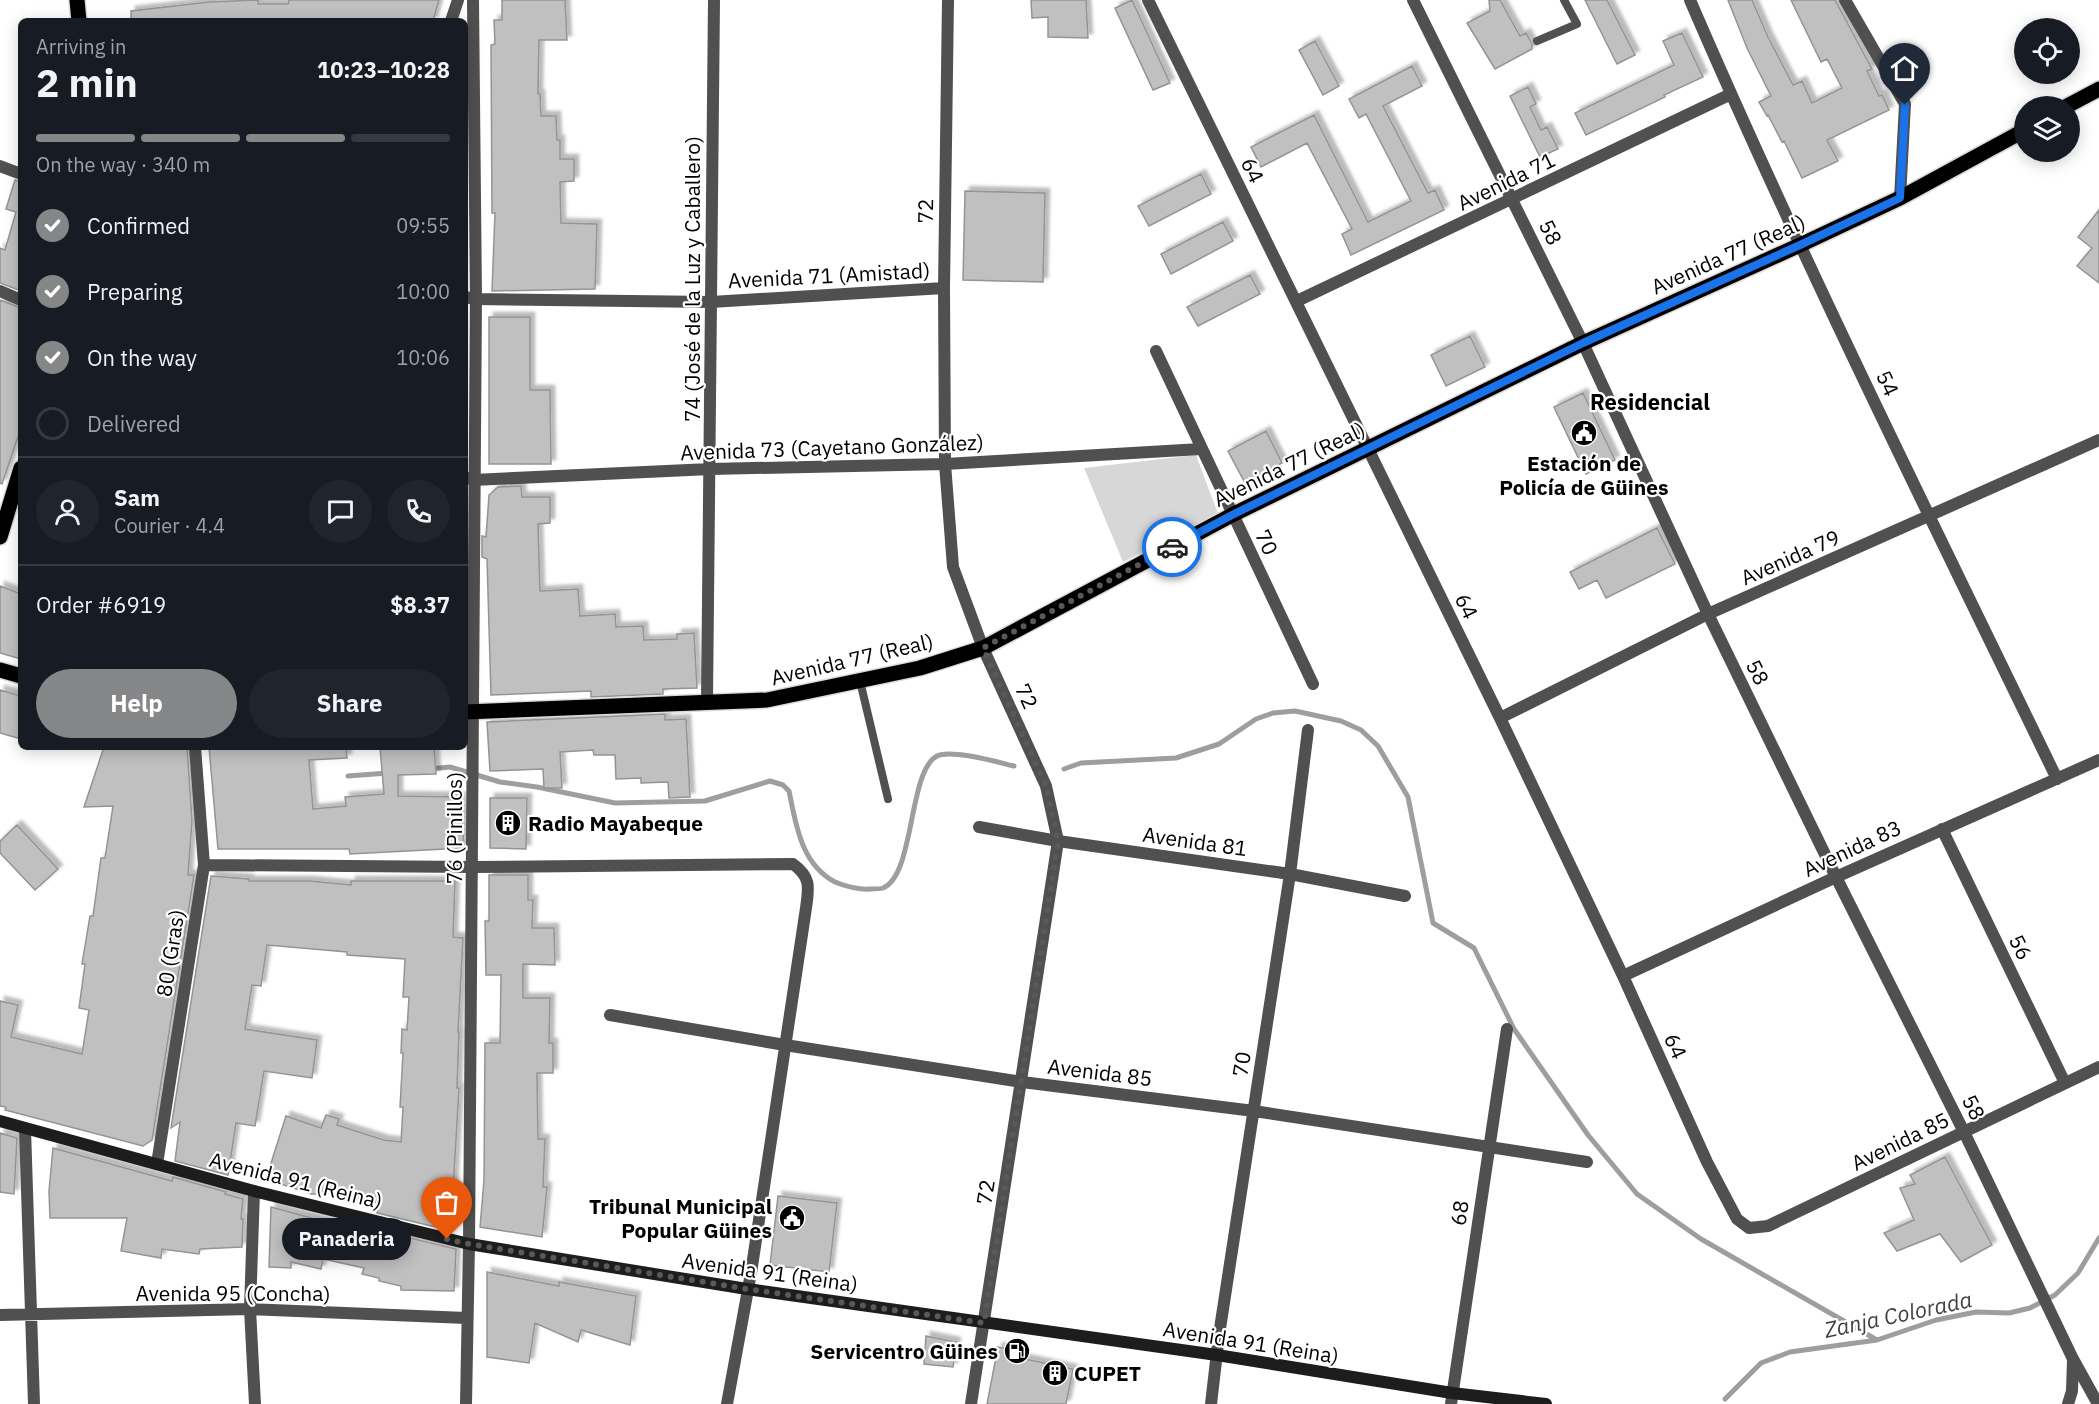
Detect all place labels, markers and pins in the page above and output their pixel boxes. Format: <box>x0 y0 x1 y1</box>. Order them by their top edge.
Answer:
pin <box>1879 43 1930 105</box>
public building icon: Estación de Policía de Güines <box>1569 418 1599 448</box>
place label: Estación de Policía de Güines <box>1499 449 1669 501</box>
building icon: Radio Mayabeque <box>493 808 523 838</box>
place label: Radio Mayabeque <box>528 809 703 837</box>
pin <box>421 1177 472 1239</box>
place label: Tribunal Municipal Popular Güines <box>589 1192 772 1244</box>
public building icon: Tribunal Municipal Popular Güines <box>777 1203 807 1233</box>
callout: Panaderia <box>282 1218 411 1260</box>
fuel station icon: Servicentro Güines <box>1002 1336 1032 1366</box>
place label: Servicentro Güines <box>810 1337 998 1365</box>
building icon: CUPET <box>1040 1358 1070 1388</box>
place label: CUPET <box>1074 1359 1141 1387</box>

